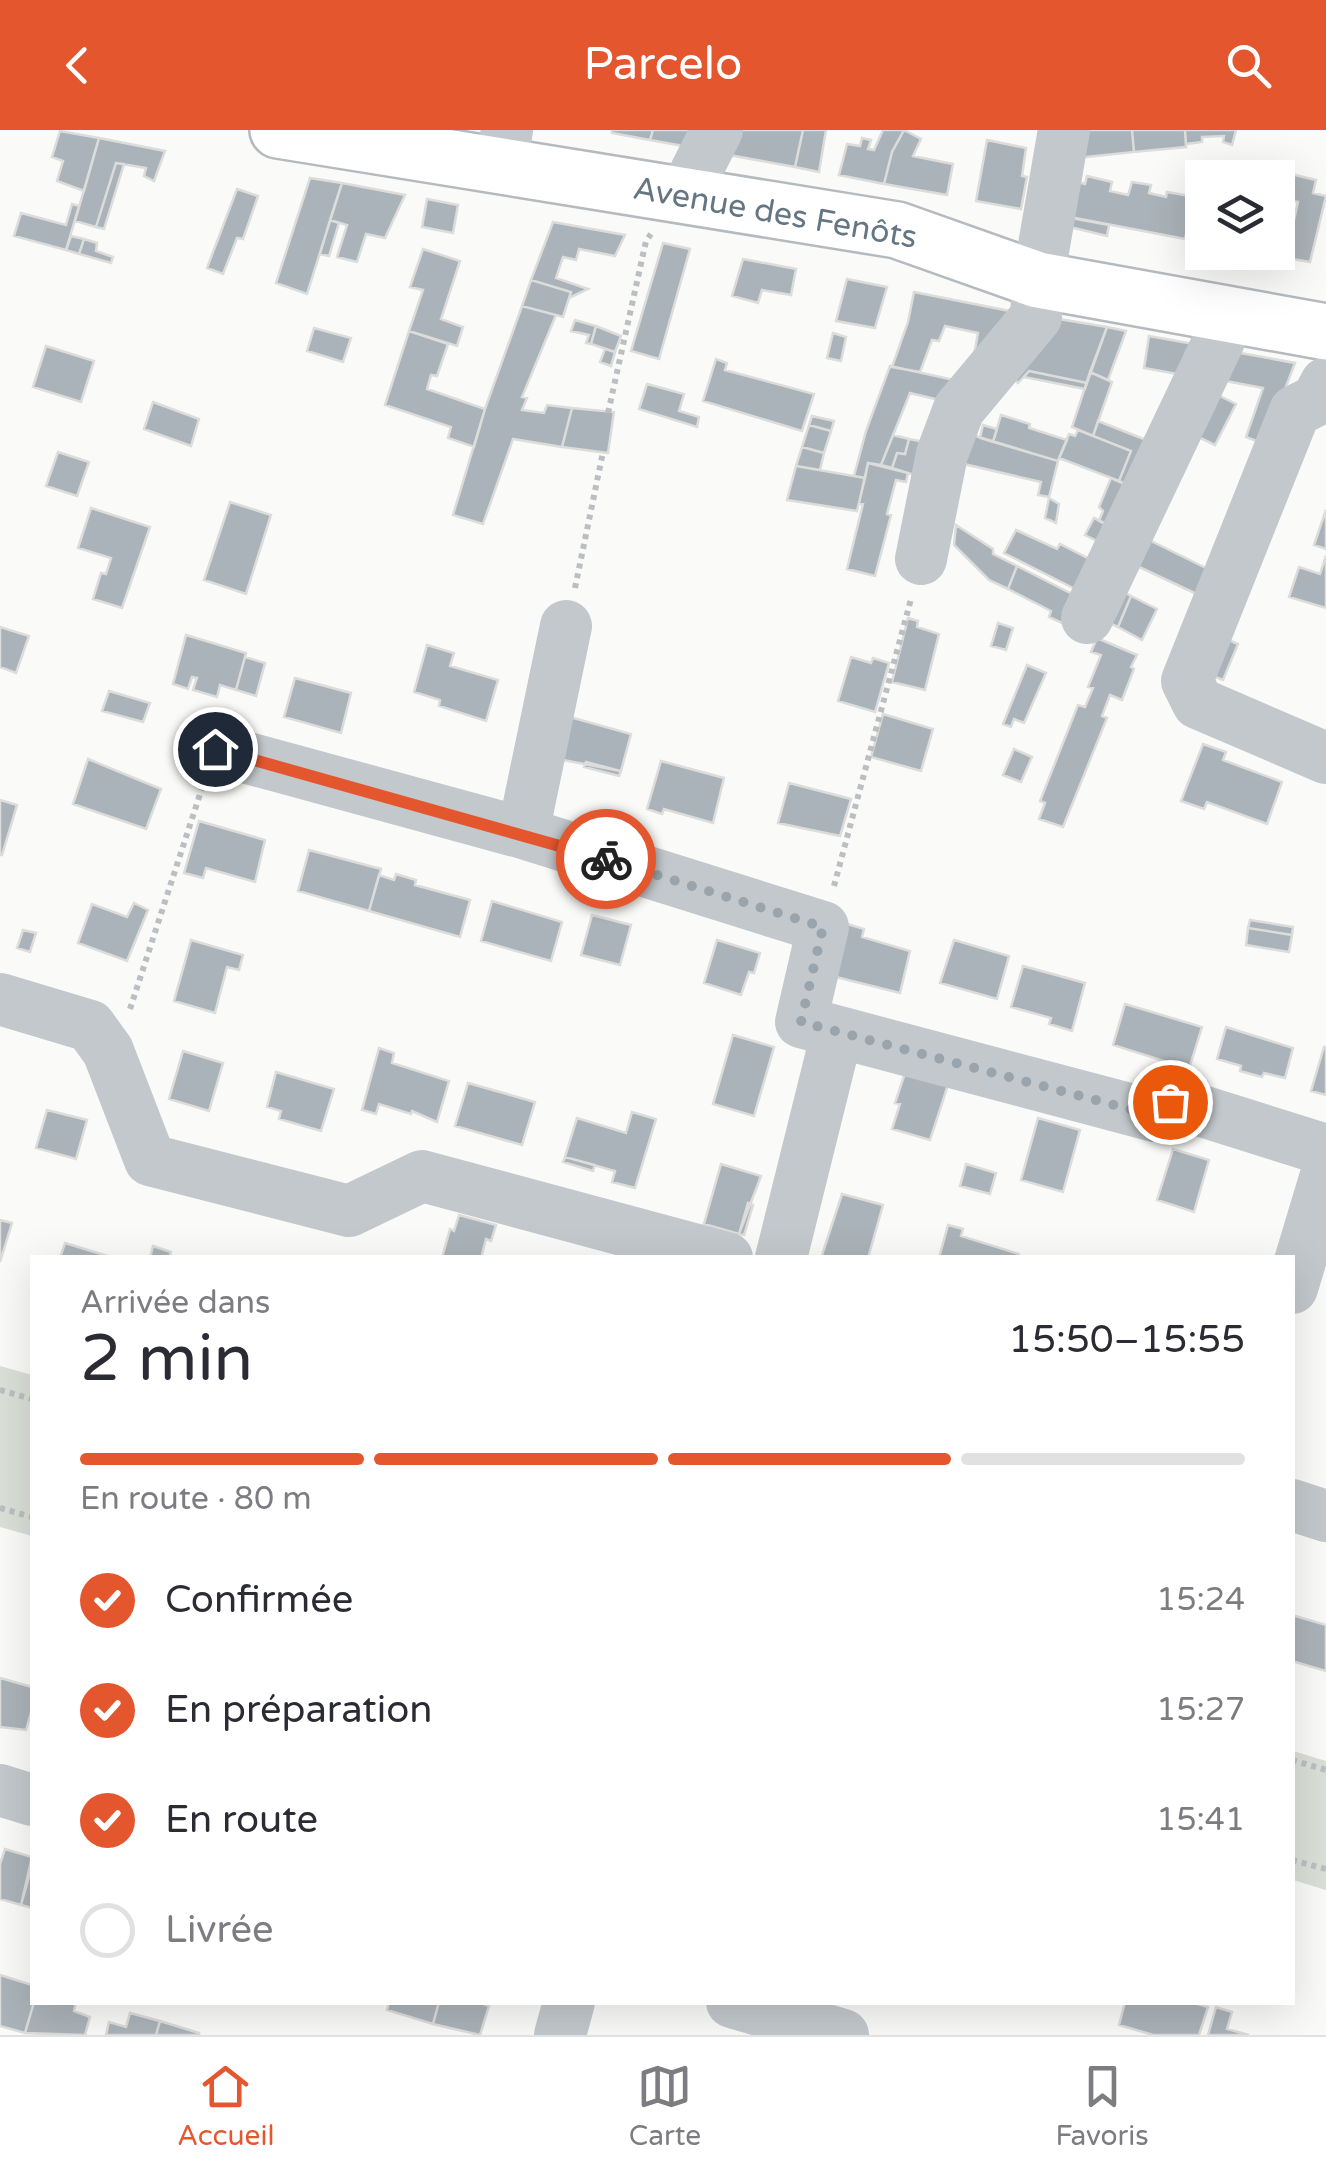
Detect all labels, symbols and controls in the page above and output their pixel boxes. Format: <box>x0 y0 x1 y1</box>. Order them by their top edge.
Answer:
icon: back <box>50 38 105 93</box>
text: Parcelo <box>584 38 742 92</box>
icon: search <box>1221 38 1276 93</box>
map controls <box>1185 160 1295 270</box>
button: layers <box>1185 160 1295 270</box>
street label: Avenue des Fenôts <box>630 169 920 257</box>
pin <box>173 707 258 792</box>
icon: home <box>188 722 243 777</box>
courier <box>556 809 656 909</box>
icon: bike <box>579 832 634 887</box>
pin <box>1128 1060 1213 1145</box>
icon: bag <box>1143 1075 1198 1130</box>
text: Arrivée dans <box>80 1284 270 1322</box>
text: 15:50–15:55 <box>1008 1317 1245 1363</box>
text: 2 min <box>80 1320 253 1399</box>
text: En route · 80 m <box>80 1480 312 1518</box>
icon: check <box>80 1573 135 1628</box>
text: Confirmée <box>165 1577 353 1623</box>
text: 15:24 <box>1156 1581 1245 1619</box>
icon: check <box>80 1683 135 1738</box>
text: En préparation <box>165 1687 432 1733</box>
text: 15:27 <box>1156 1691 1245 1729</box>
icon: check <box>80 1793 135 1848</box>
text: En route <box>165 1797 318 1843</box>
text: 15:41 <box>1156 1801 1245 1839</box>
text: Livrée <box>165 1907 274 1953</box>
tab: Accueil <box>177 2059 274 2153</box>
tab: Carte <box>629 2059 701 2153</box>
tab: Favoris <box>1056 2059 1149 2153</box>

